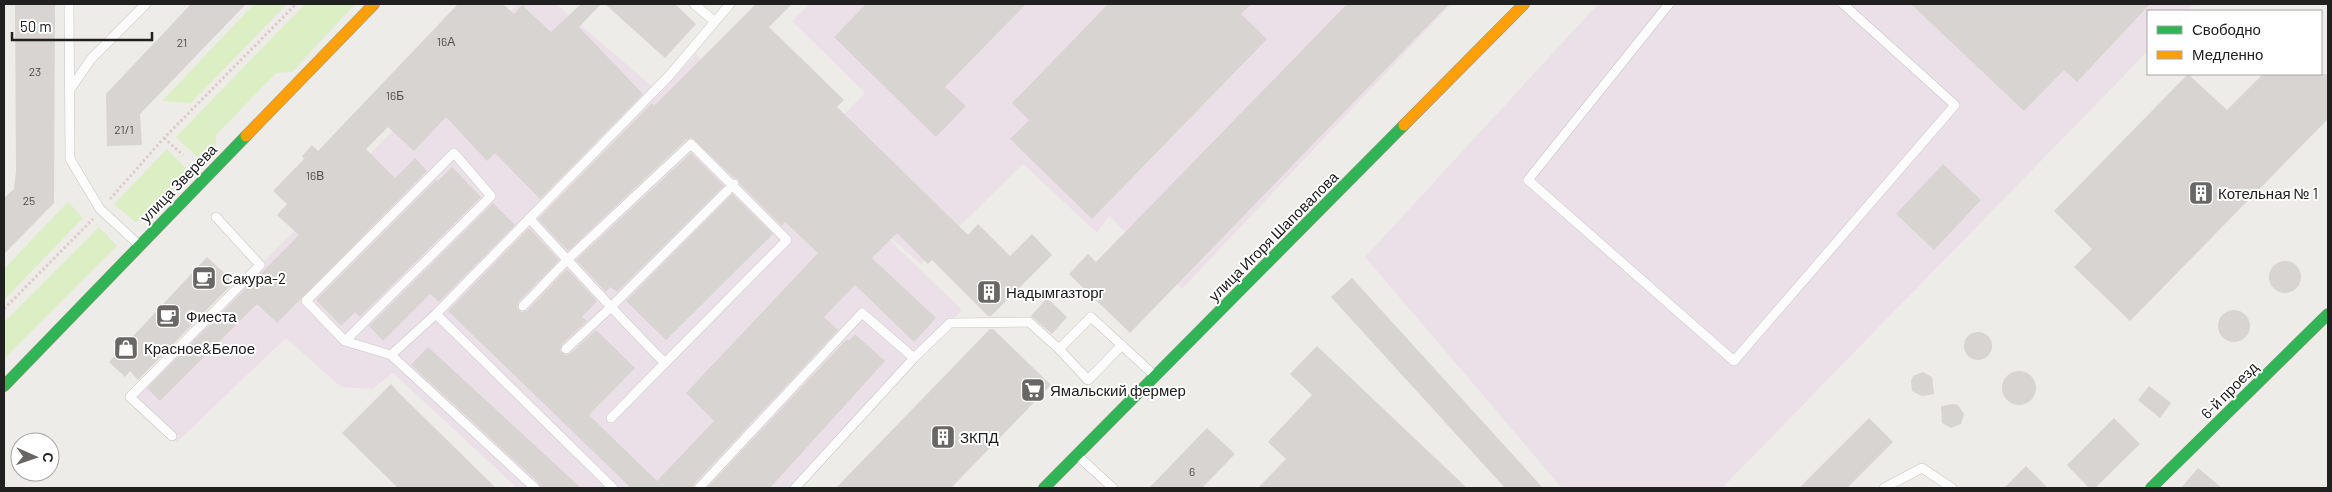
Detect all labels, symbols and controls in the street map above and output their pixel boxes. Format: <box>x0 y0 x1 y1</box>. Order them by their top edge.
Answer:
scale bar <box>12 10 152 42</box>
legend <box>2147 10 2322 75</box>
text: 50 m <box>20 17 52 35</box>
text: Свободно <box>2192 20 2261 38</box>
house number: 16А <box>437 34 455 48</box>
house number: 21 <box>177 35 187 49</box>
text: Медленно <box>2192 45 2263 63</box>
house number: 23 <box>29 64 41 78</box>
house number: 16Б <box>386 88 404 102</box>
house number: 21/1 <box>114 122 134 136</box>
street label: улица Зверева <box>136 139 220 226</box>
street label: улица Игоря Шаповалова <box>1204 167 1342 305</box>
house number: 16В <box>306 168 324 182</box>
building icon: Котельная № 1 <box>2188 180 2214 206</box>
place label: Котельная № 1 <box>2218 184 2318 202</box>
house number: 25 <box>23 193 35 207</box>
cafe icon: Сакура-2 <box>191 265 217 291</box>
place label: Сакура-2 <box>222 269 286 287</box>
building icon: Надымгазторг <box>976 279 1002 305</box>
place label: Надымгазторг <box>1006 283 1105 301</box>
cafe icon: Фиеста <box>155 303 181 329</box>
place label: Фиеста <box>186 307 237 325</box>
shop icon: Красное&Белое <box>113 335 139 361</box>
place label: Красное&Белое <box>144 339 255 357</box>
street label: 6-й проезд <box>2197 358 2261 422</box>
supermarket icon: Ямальский фермер <box>1020 377 1046 403</box>
place label: Ямальский фермер <box>1050 381 1186 399</box>
building icon: ЗКПД <box>930 424 956 450</box>
place label: ЗКПД <box>960 428 999 446</box>
north arrow <box>10 432 60 482</box>
text: С <box>40 452 57 463</box>
house number: 6 <box>1189 464 1195 478</box>

